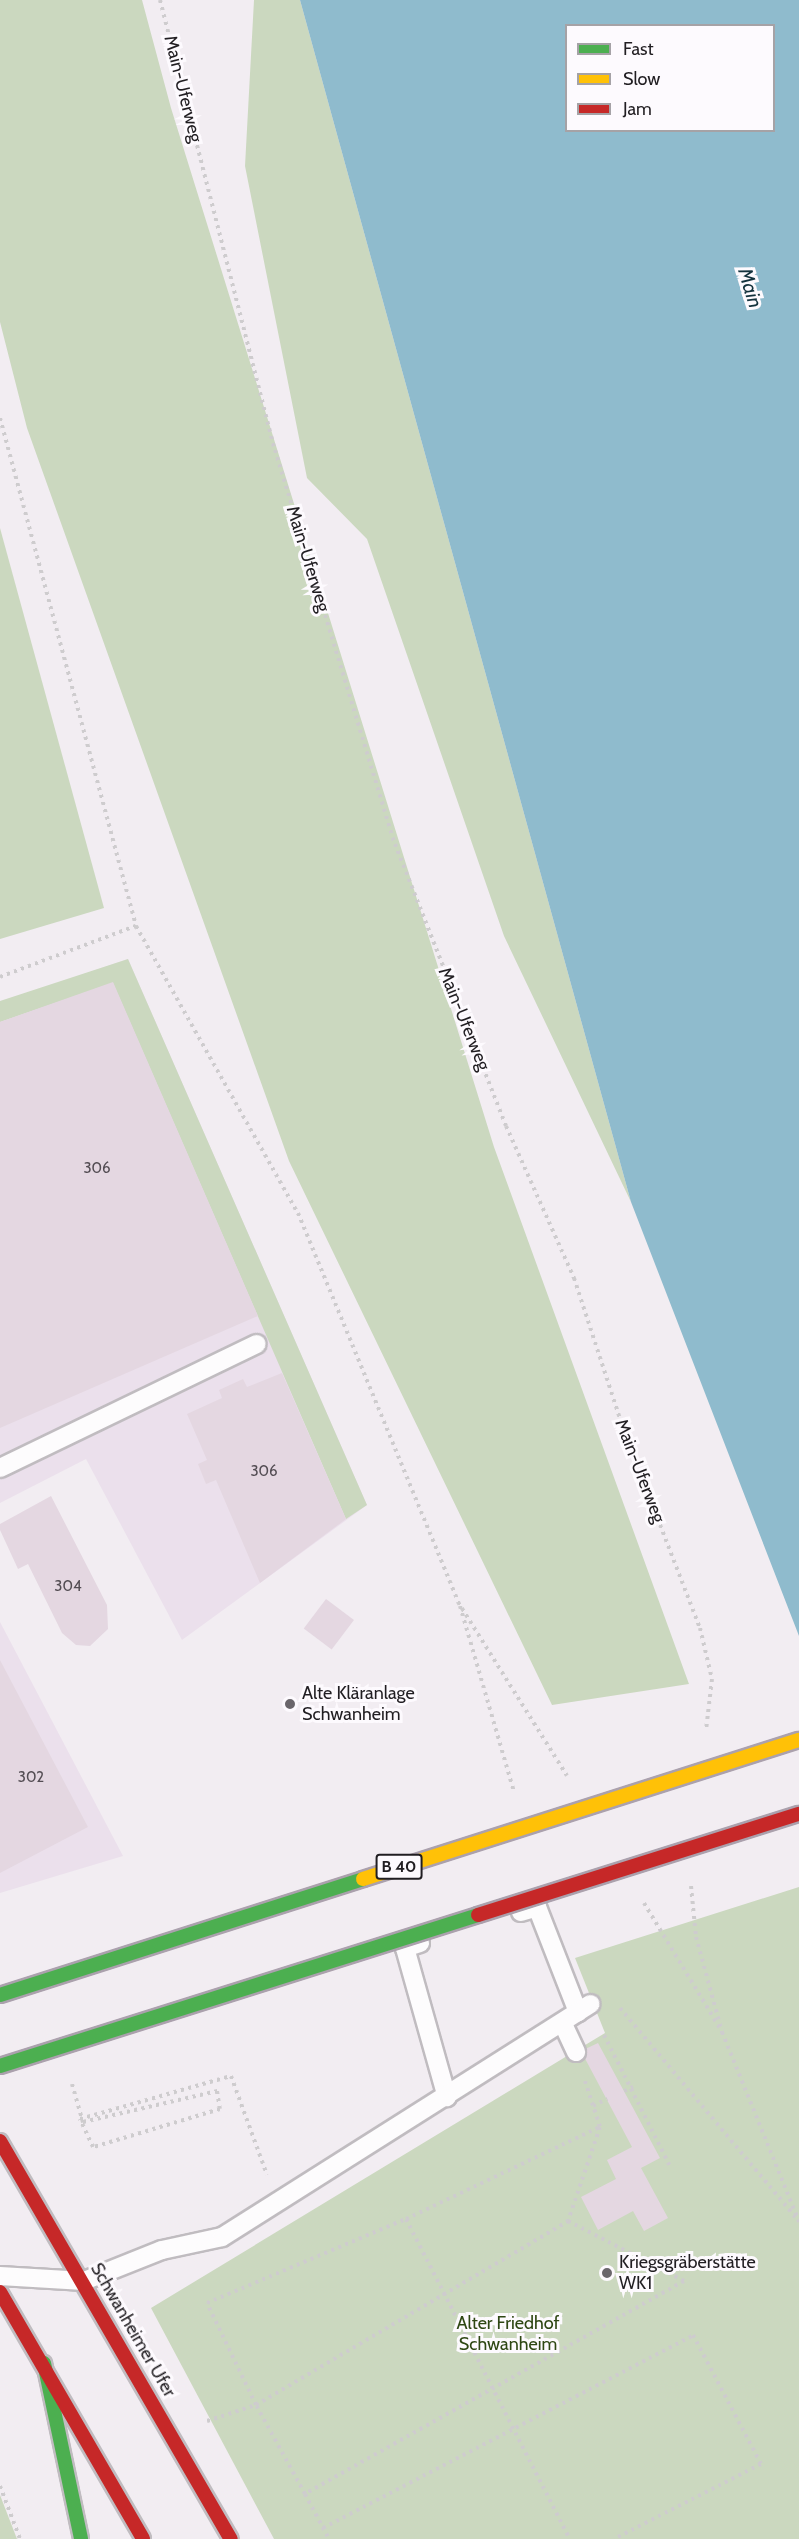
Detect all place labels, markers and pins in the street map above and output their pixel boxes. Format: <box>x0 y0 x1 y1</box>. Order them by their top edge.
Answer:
place label: Alte Kläranlage Schwanheim <box>302 1683 415 1726</box>
marker: Alte Kläranlage Schwanheim <box>283 1697 297 1711</box>
place label: Kriegsgräberstätte WK1 <box>619 2252 756 2294</box>
marker: Kriegsgräberstätte WK1 <box>600 2266 614 2280</box>

